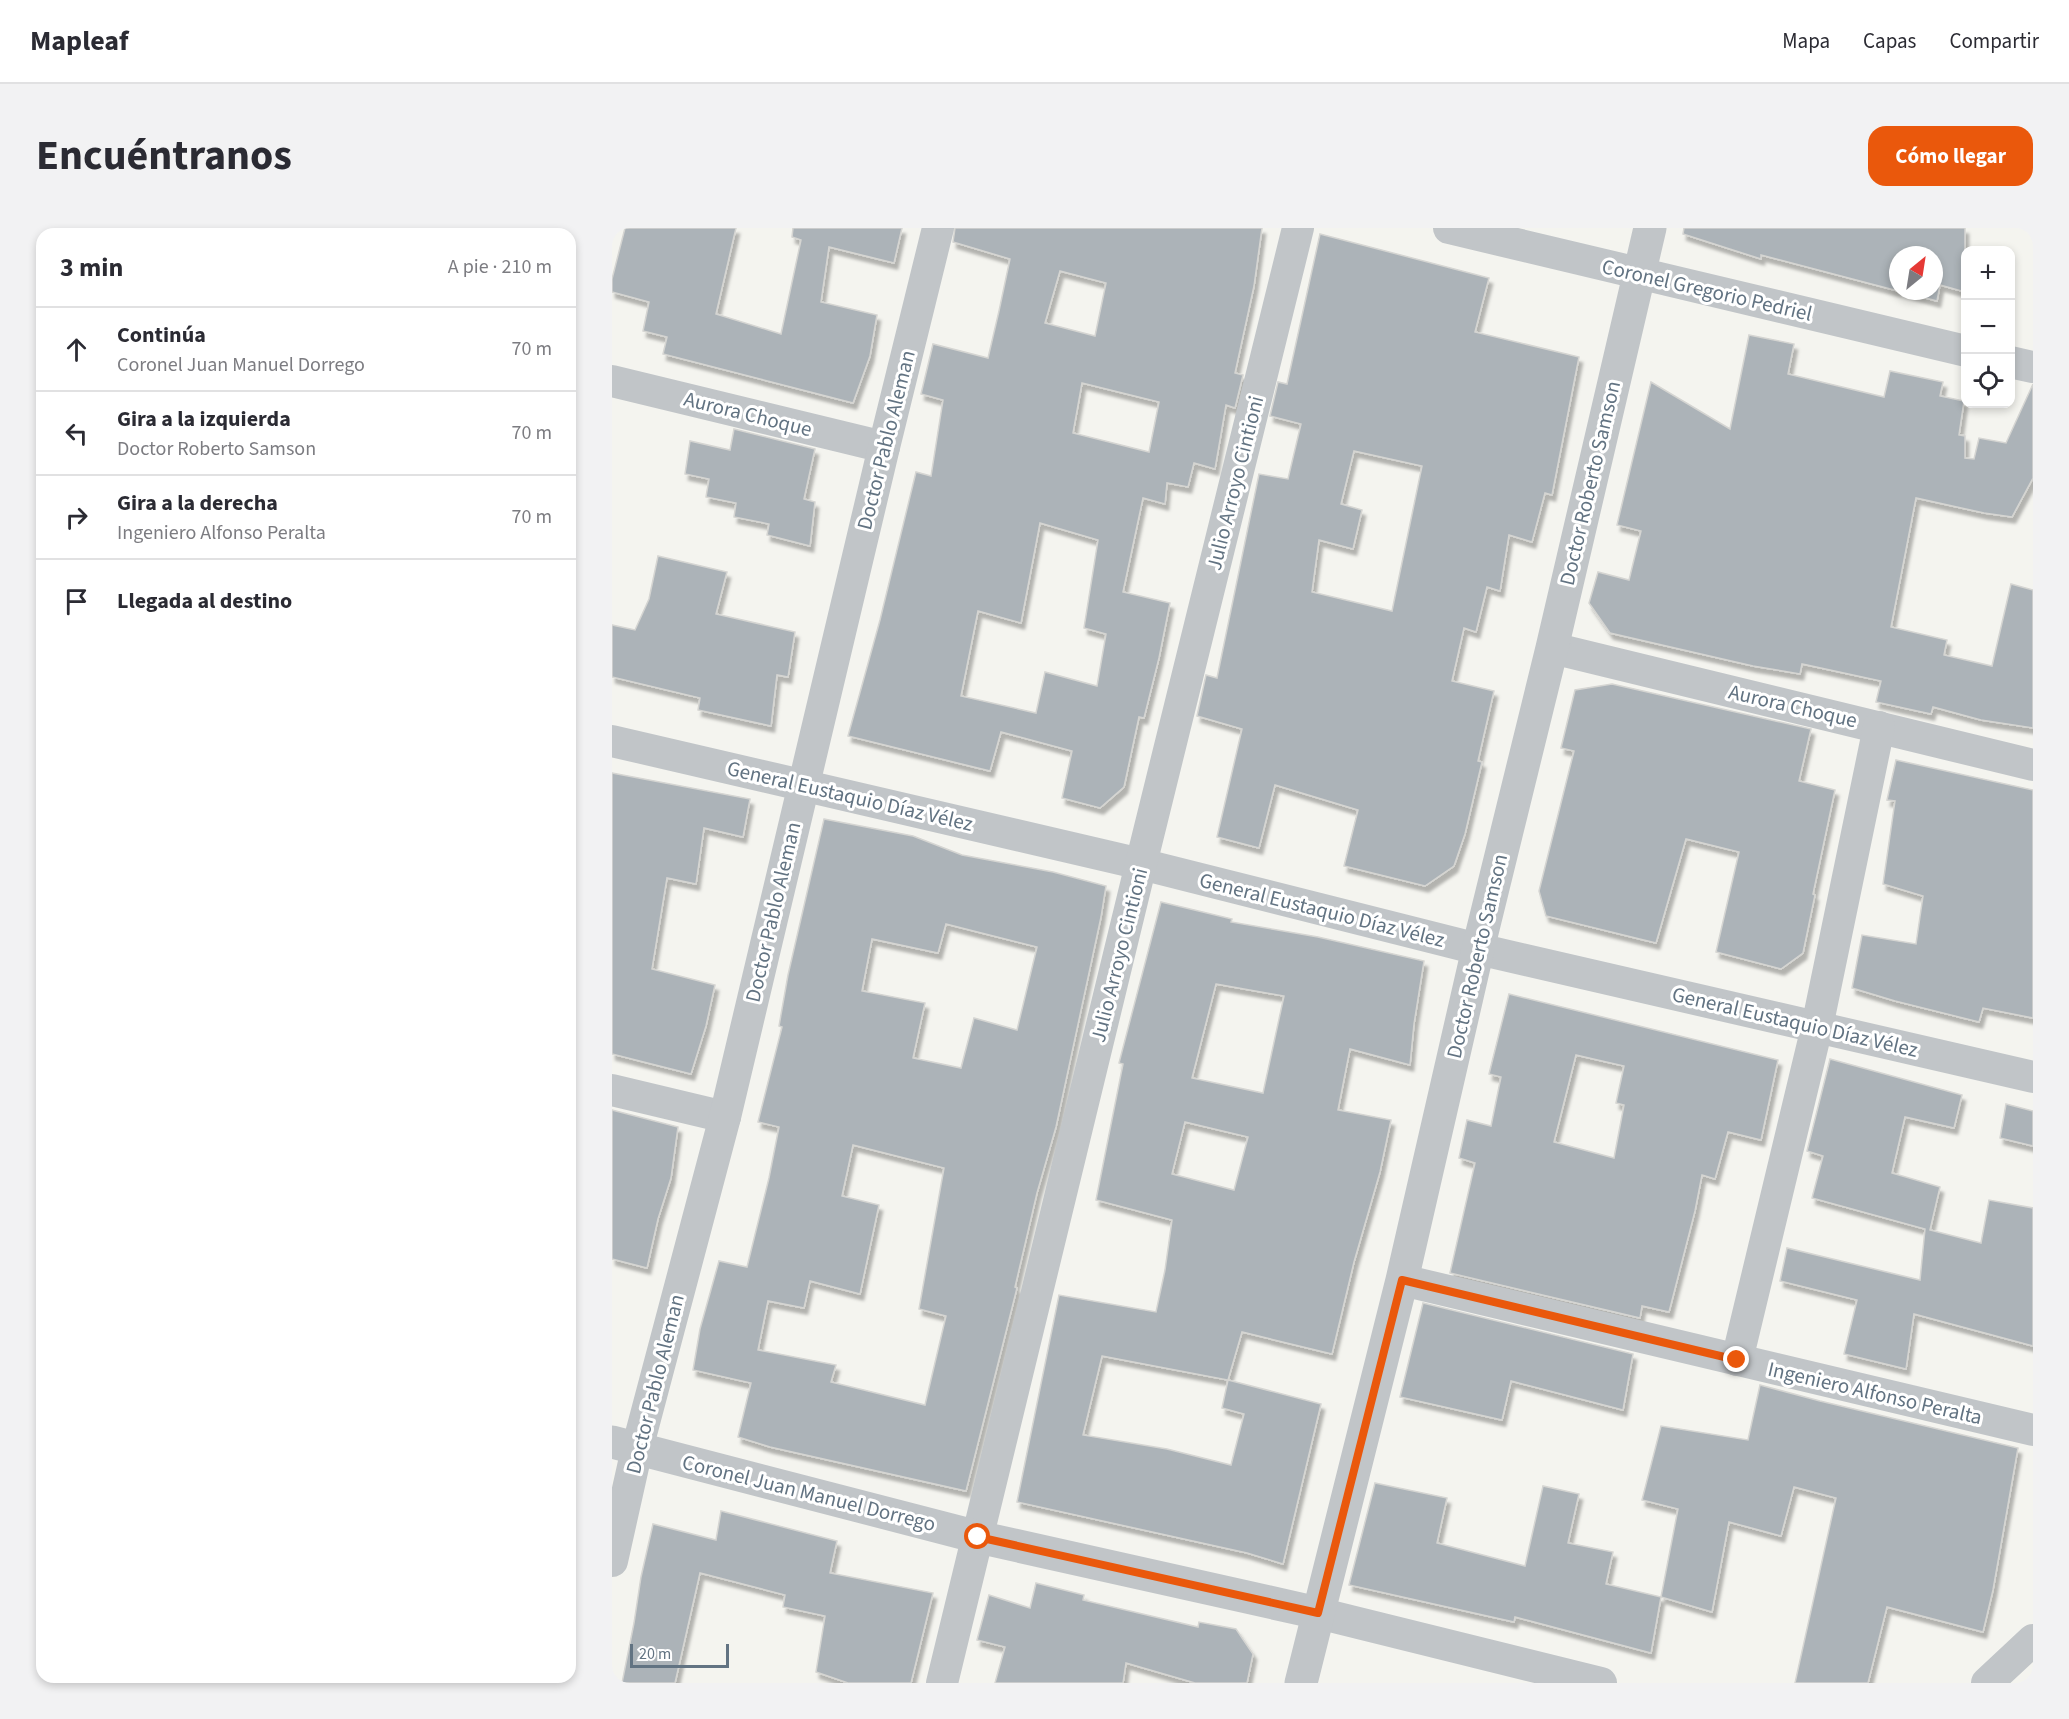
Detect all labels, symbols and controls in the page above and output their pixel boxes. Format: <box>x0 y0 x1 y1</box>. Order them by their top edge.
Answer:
text: Mapleaf <box>30 21 129 61</box>
text: Mapa <box>1782 26 1830 56</box>
text: Capas <box>1863 26 1916 56</box>
text: Compartir <box>1949 26 2039 56</box>
text: Encuéntranos <box>36 126 292 186</box>
button: Cómo llegar <box>1868 126 2033 186</box>
north arrow <box>1889 246 1943 300</box>
map controls <box>1961 246 2015 408</box>
button: + <box>1961 246 2015 300</box>
text: 3 min <box>60 249 123 286</box>
street label: Coronel Gregorio Pedriel <box>1599 251 1815 329</box>
text: A pie · 210 m <box>448 253 552 281</box>
button: − <box>1961 300 2015 354</box>
text: Continúa <box>117 319 206 351</box>
icon: ahead <box>60 333 93 366</box>
text: 70 m <box>512 335 552 363</box>
street label: Doctor Pablo Aleman <box>849 347 923 533</box>
text: Coronel Juan Manuel Dorrego <box>117 351 365 379</box>
button: locate <box>1961 354 2015 408</box>
street label: Doctor Roberto Samson <box>1552 378 1628 588</box>
street label: Aurora Choque <box>681 384 815 444</box>
street label: Julio Arroyo Cintioni <box>1199 393 1271 573</box>
text: Gira a la izquierda <box>117 403 291 435</box>
icon: left <box>60 417 93 450</box>
text: 70 m <box>512 419 552 447</box>
text: Doctor Roberto Samson <box>117 435 316 463</box>
text: Gira a la derecha <box>117 487 278 519</box>
icon: right <box>60 501 93 534</box>
text: 70 m <box>512 503 552 531</box>
text: Ingeniero Alfonso Peralta <box>117 519 326 547</box>
icon: arrive <box>60 585 93 618</box>
text: Llegada al destino <box>117 585 292 617</box>
street label: Aurora Choque <box>1726 677 1860 735</box>
street label: General Eustaquio Díaz Vélez <box>724 753 976 839</box>
street label: Doctor Pablo Aleman <box>738 819 808 1005</box>
street label: Doctor Roberto Samson <box>1439 851 1515 1061</box>
street label: Julio Arroyo Cintioni <box>1083 865 1155 1045</box>
street label: General Eustaquio Díaz Vélez <box>1196 865 1448 955</box>
street label: General Eustaquio Díaz Vélez <box>1669 979 1921 1065</box>
street label: Doctor Pablo Aleman <box>618 1291 692 1477</box>
route end <box>1723 1346 1749 1372</box>
street label: Ingeniero Alfonso Peralta <box>1765 1354 1985 1432</box>
street label: Coronel Juan Manuel Dorrego <box>679 1447 939 1539</box>
route start <box>964 1523 990 1549</box>
scale bar <box>630 1641 729 1668</box>
text: 20 m <box>639 1643 671 1665</box>

